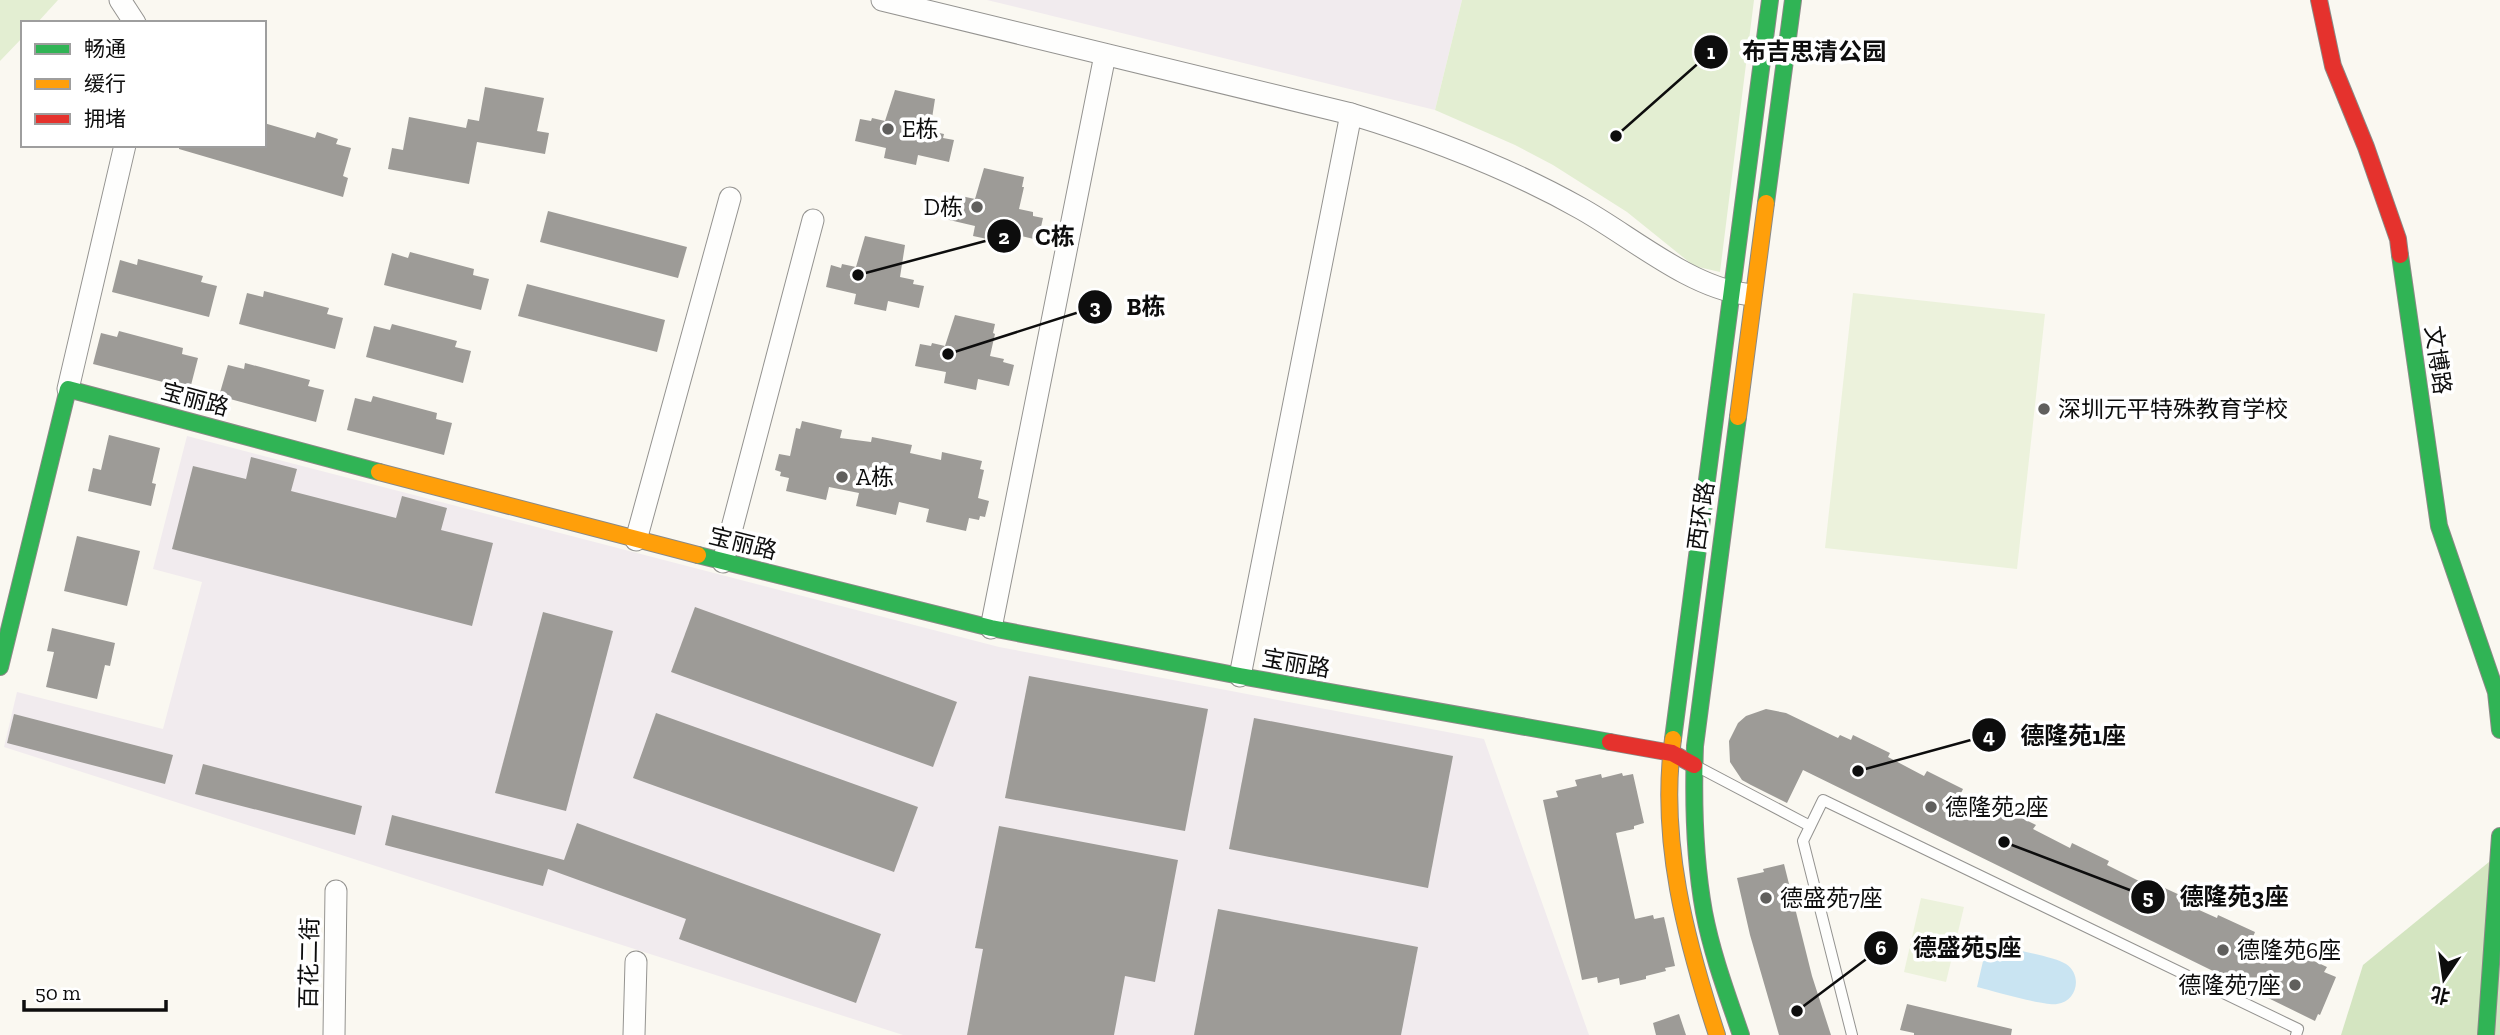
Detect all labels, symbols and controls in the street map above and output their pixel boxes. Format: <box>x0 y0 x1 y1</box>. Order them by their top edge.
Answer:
legend <box>21 21 266 147</box>
callout: 布吉思清公园 <box>1693 29 1900 74</box>
text: 畅通 <box>84 36 126 61</box>
text: 布吉思清公园 <box>1742 37 1886 66</box>
text: 1 <box>1707 39 1716 64</box>
text: 缓行 <box>84 71 126 96</box>
text: 拥堵 <box>84 106 126 131</box>
place label: E栋 <box>902 115 939 143</box>
marker: E栋 <box>880 121 896 137</box>
place label: D栋 <box>924 193 963 221</box>
marker: D栋 <box>969 199 985 215</box>
callout: C栋 <box>986 214 1089 259</box>
text: C栋 <box>1035 222 1075 251</box>
text: 2 <box>998 224 1010 249</box>
callout: B栋 <box>1078 284 1180 329</box>
text: B栋 <box>1127 292 1165 321</box>
text: 3 <box>1089 294 1101 319</box>
street label: 文博路 <box>2419 324 2457 396</box>
street label: 宝丽路 <box>158 377 232 421</box>
place label: 深圳元平特殊教育学校 <box>2058 395 2288 423</box>
marker: 深圳元平特殊教育学校 <box>2036 401 2052 417</box>
place label: A栋 <box>856 463 894 491</box>
marker: A栋 <box>834 469 850 485</box>
street label: 西环路 <box>1682 480 1720 552</box>
street label: 宝丽路 <box>706 521 780 565</box>
street label: 宝丽路 <box>1260 643 1332 683</box>
callout: 德隆苑1座 <box>1971 713 2140 758</box>
text: 德隆苑1座 <box>2020 721 2126 750</box>
text: 4 <box>1983 723 1995 748</box>
place label: 德隆苑2座 <box>1945 793 2049 821</box>
marker: 德隆苑2座 <box>1923 799 1939 815</box>
callout: 德隆苑3座 <box>2131 874 2303 919</box>
text: 德隆苑3座 <box>2180 882 2288 911</box>
place label: 德盛苑7座 <box>1780 884 1883 912</box>
text: 5 <box>2143 884 2154 909</box>
marker: 德盛苑7座 <box>1758 890 1774 906</box>
street label: 百花二街 <box>294 917 324 1009</box>
callout: 德盛苑5座 <box>1864 925 2035 970</box>
text: 德盛苑5座 <box>1913 933 2021 962</box>
text: 6 <box>1875 935 1887 960</box>
place label: 德隆苑6座 <box>2237 936 2341 964</box>
marker: 德隆苑6座 <box>2215 942 2231 958</box>
north arrow <box>2409 944 2479 1014</box>
scale bar <box>24 968 166 1012</box>
place label: 德隆苑7座 <box>2178 971 2281 999</box>
marker: 德隆苑7座 <box>2287 977 2303 993</box>
text: 50 m <box>35 980 81 1005</box>
text: 北 <box>2428 982 2452 1008</box>

